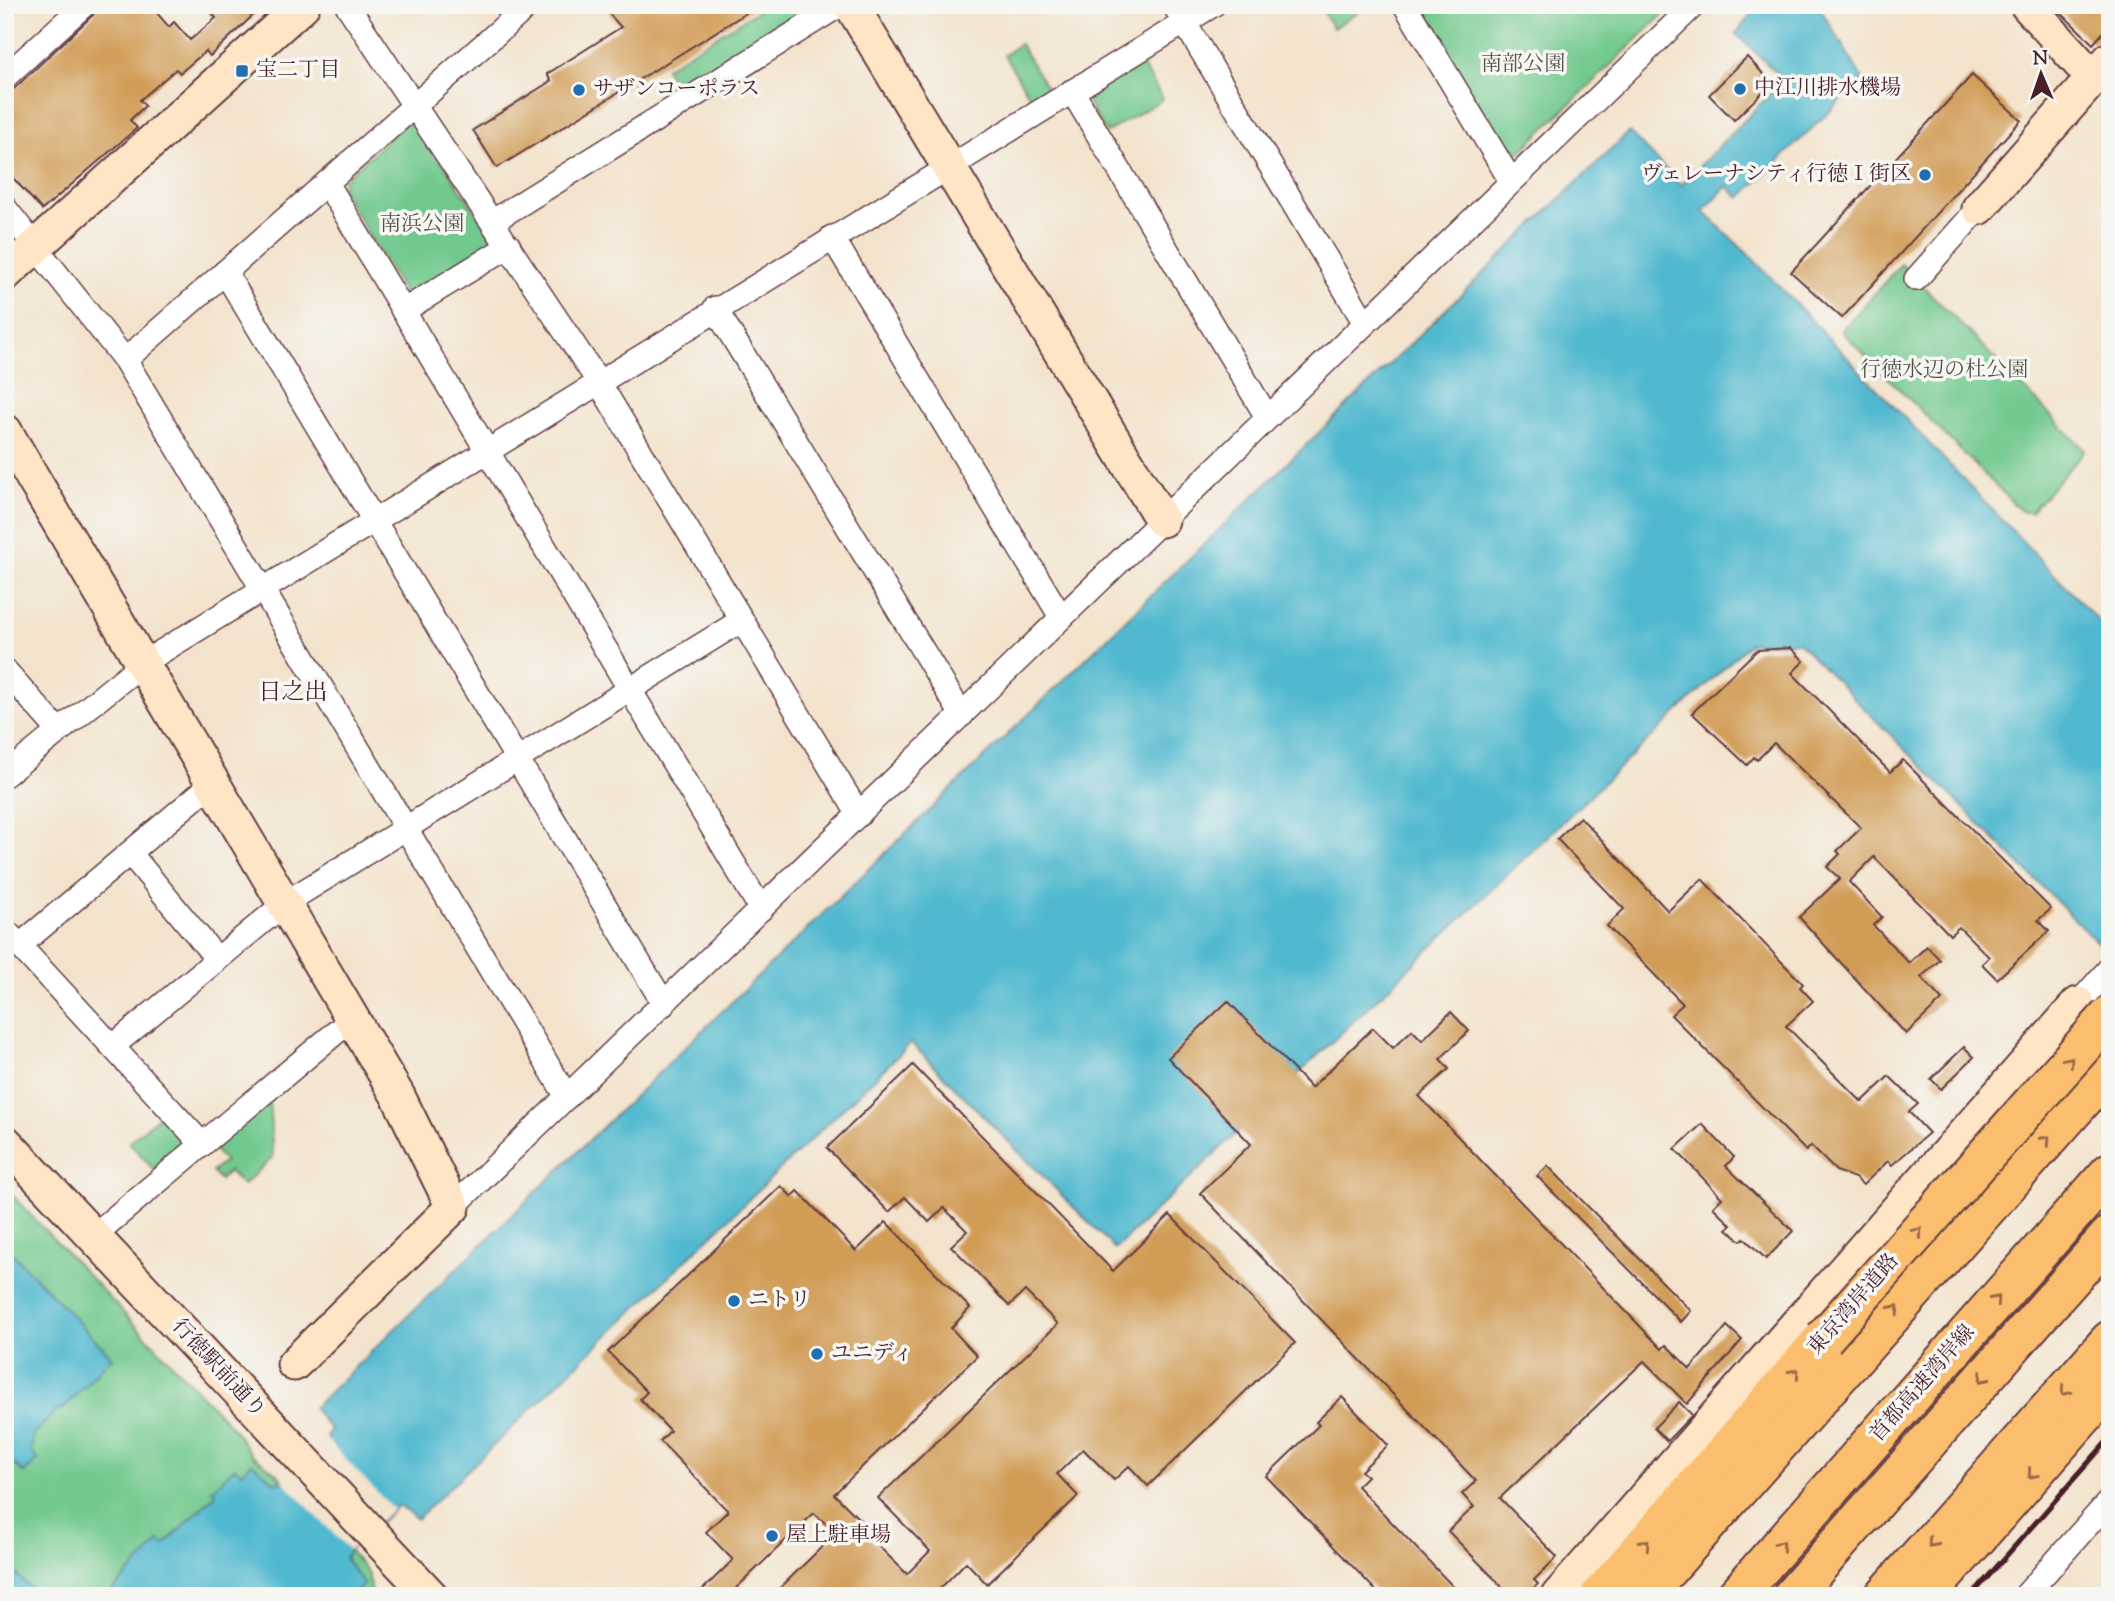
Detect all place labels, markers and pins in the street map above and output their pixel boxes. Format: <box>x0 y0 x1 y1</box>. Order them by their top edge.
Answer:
place label: 宝二丁目 <box>256 56 340 86</box>
marker: 宝二丁目 <box>234 63 250 79</box>
place label: 中江川排水機場 <box>1754 74 1901 104</box>
place label: サザンコーポラス <box>593 75 760 105</box>
marker: 中江川排水機場 <box>1732 81 1748 97</box>
marker: サザンコーポラス <box>571 82 587 98</box>
place label: ヴェレーナシティ行徳Ⅰ街区 <box>1641 160 1911 190</box>
marker: ヴェレーナシティ行徳Ⅰ街区 <box>1917 167 1933 183</box>
place label: ニトリ <box>748 1286 811 1316</box>
marker: ニトリ <box>726 1293 742 1309</box>
place label: ユニディ <box>831 1339 913 1369</box>
marker: ユニディ <box>809 1346 825 1362</box>
place label: 屋上駐車場 <box>786 1521 891 1551</box>
marker: 屋上駐車場 <box>764 1528 780 1544</box>

